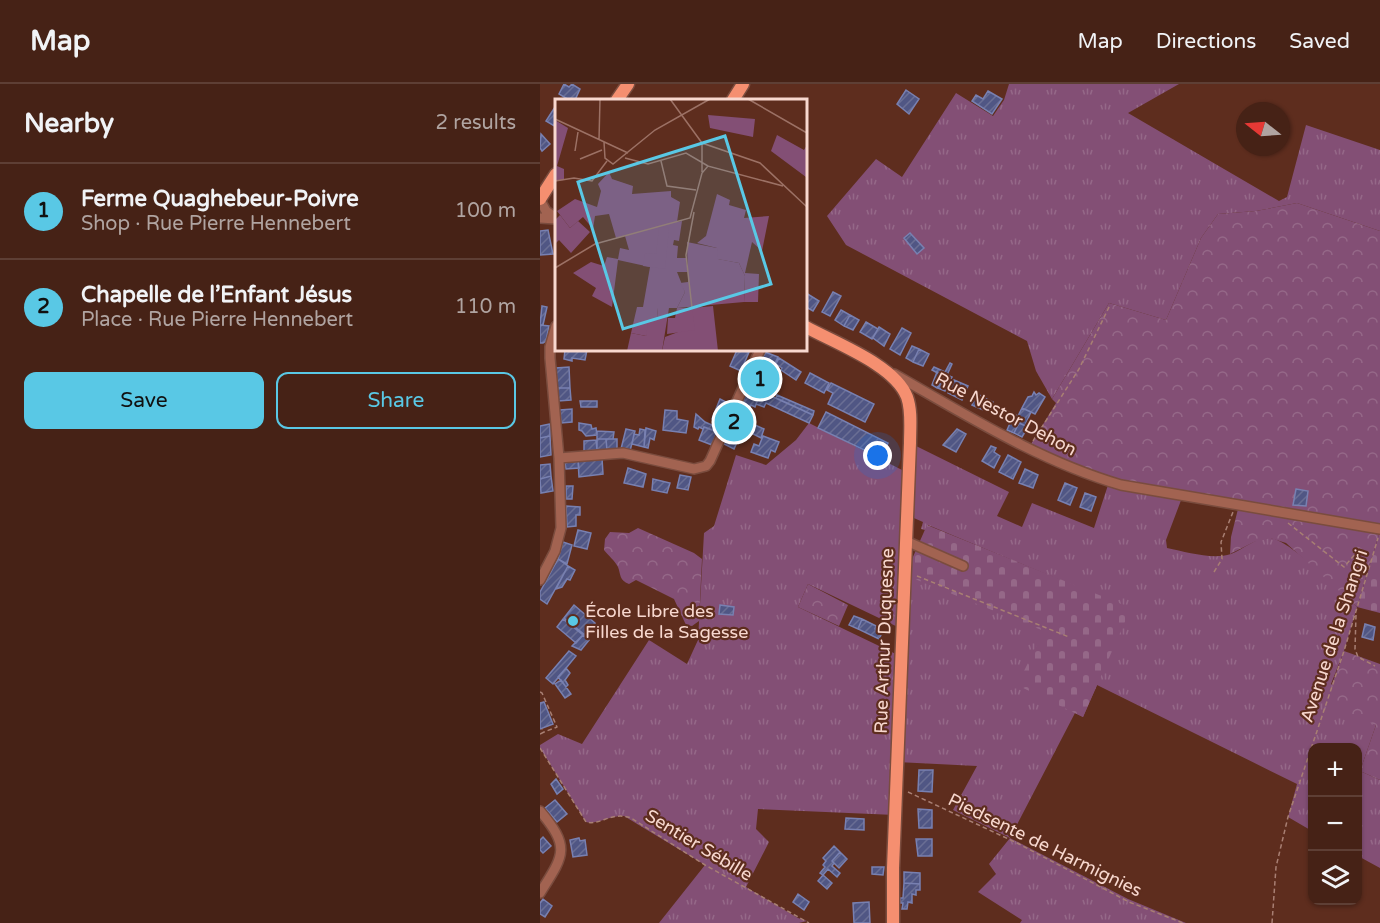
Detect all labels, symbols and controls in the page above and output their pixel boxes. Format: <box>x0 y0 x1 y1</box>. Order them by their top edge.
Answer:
text: Map <box>30 24 90 58</box>
text: Map <box>1077 29 1123 54</box>
text: Directions <box>1156 29 1256 54</box>
text: Saved <box>1289 29 1350 54</box>
inset map <box>555 99 807 351</box>
north arrow <box>1236 102 1290 156</box>
text: Nearby <box>24 108 114 139</box>
text: 2 results <box>436 111 516 135</box>
text: Ferme Quaghebeur-Poivre <box>81 186 359 212</box>
text: 1 <box>37 199 50 223</box>
text: 100 m <box>455 199 516 223</box>
text: Shop · Rue Pierre Hennebert <box>81 212 351 236</box>
text: Chapelle de l’Enfant Jésus <box>81 282 352 308</box>
text: 2 <box>37 295 50 319</box>
text: 110 m <box>455 295 516 319</box>
text: Place · Rue Pierre Hennebert <box>81 308 353 332</box>
pin: 1 <box>740 356 780 402</box>
street label: Rue Nestor Dehon <box>931 367 1081 461</box>
button: Save <box>24 372 264 429</box>
button: Share <box>276 372 516 429</box>
pin: 2 <box>714 400 754 444</box>
your location <box>863 441 892 470</box>
street label: Avenue de la Shangri <box>1296 547 1372 725</box>
street label: Rue Arthur Duquesne <box>870 548 898 734</box>
place label: École Libre des Filles de la Sagesse <box>585 600 748 643</box>
marker: École Libre des Filles de la Sagesse <box>566 614 580 628</box>
map controls <box>1308 743 1362 905</box>
button: + <box>1308 743 1362 797</box>
street label: Piedsente de Harmignies <box>945 789 1145 901</box>
button: − <box>1308 797 1362 851</box>
street label: Sentier Sébille <box>641 804 757 886</box>
button: layers <box>1308 851 1362 905</box>

